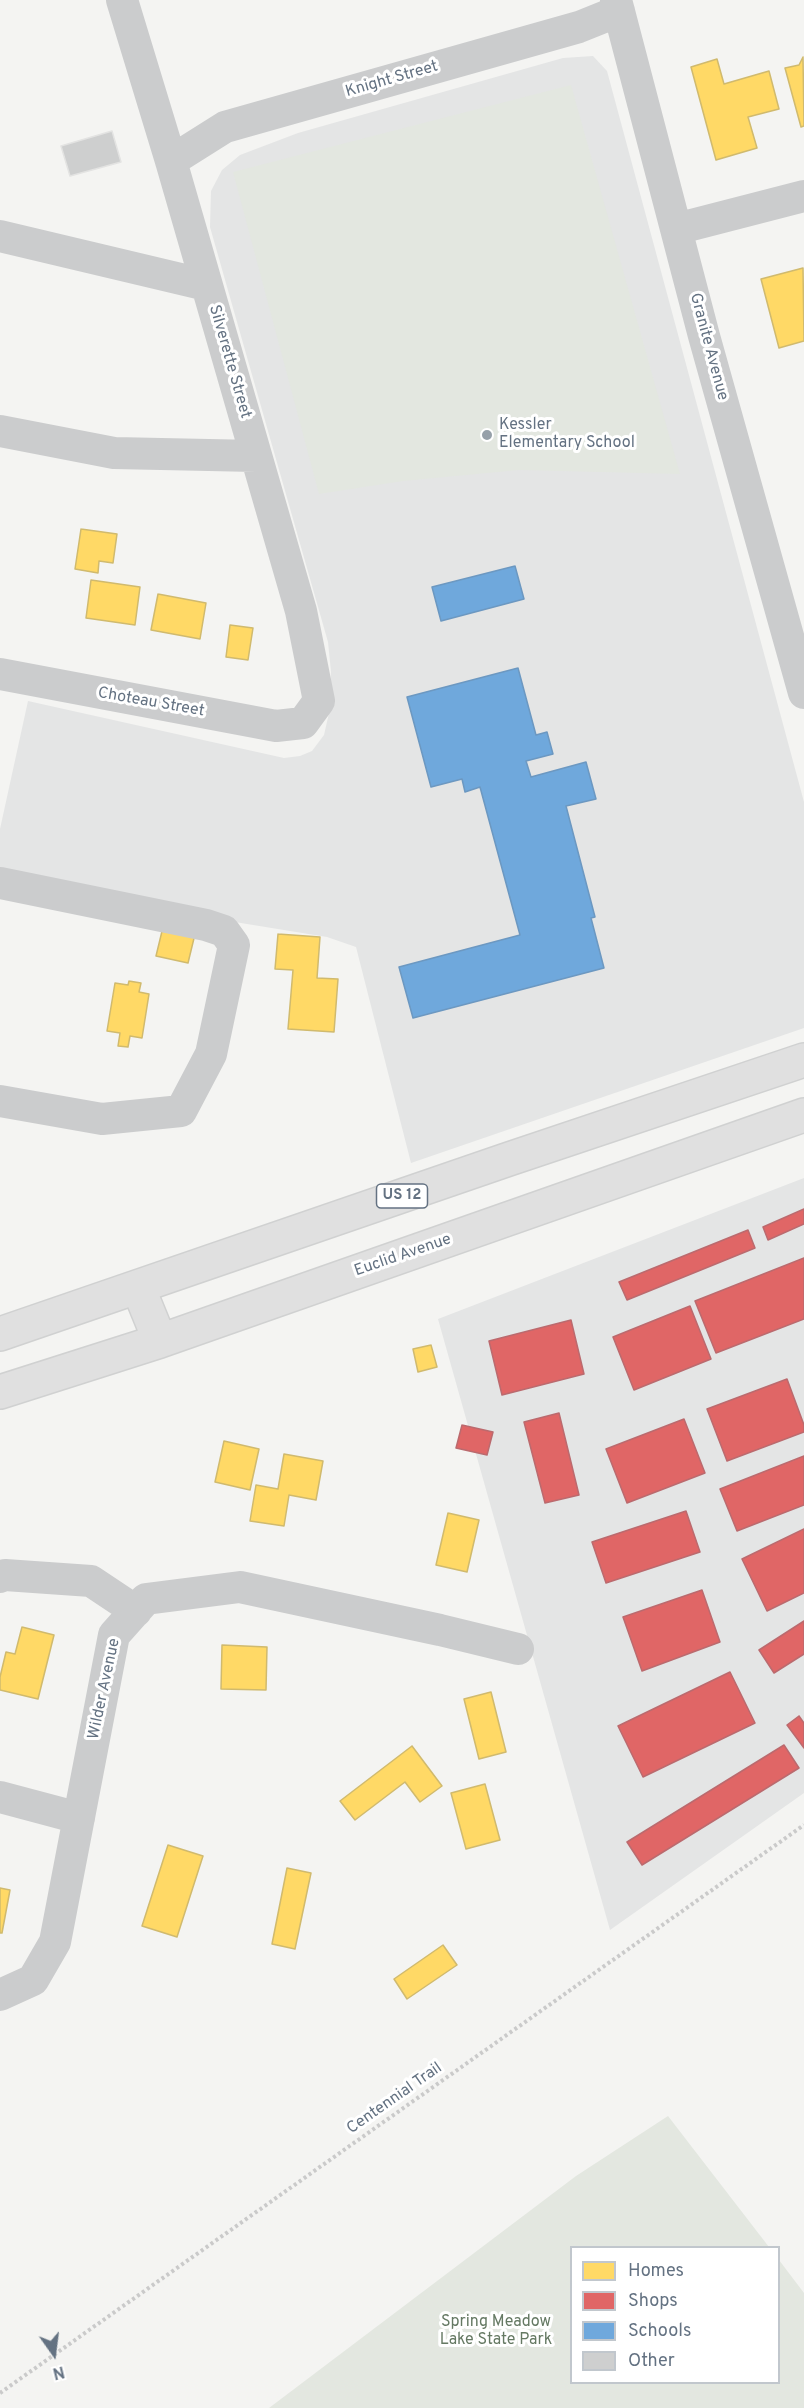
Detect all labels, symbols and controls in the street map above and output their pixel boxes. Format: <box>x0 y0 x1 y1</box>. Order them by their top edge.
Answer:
street label: Knight Street <box>344 58 440 102</box>
street label: Granite Avenue <box>684 291 732 403</box>
street label: Silverette Street <box>204 303 254 421</box>
place label: Kessler Elementary School <box>499 416 635 454</box>
marker: Kessler Elementary School <box>480 428 494 442</box>
street label: Choteau Street <box>96 684 206 722</box>
road number: US 12 <box>376 1184 428 1208</box>
street label: Euclid Avenue <box>352 1230 454 1282</box>
street label: Wilder Avenue <box>85 1637 125 1741</box>
street label: Centennial Trail <box>344 2059 446 2139</box>
legend <box>570 2246 780 2384</box>
text: Homes <box>628 2260 684 2283</box>
text: Shops <box>628 2290 678 2313</box>
park label: Spring Meadow Lake State Park <box>440 2313 552 2351</box>
text: Schools <box>628 2320 691 2343</box>
north arrow <box>24 2324 84 2384</box>
text: Other <box>628 2350 675 2373</box>
text: N <box>50 2360 66 2383</box>

